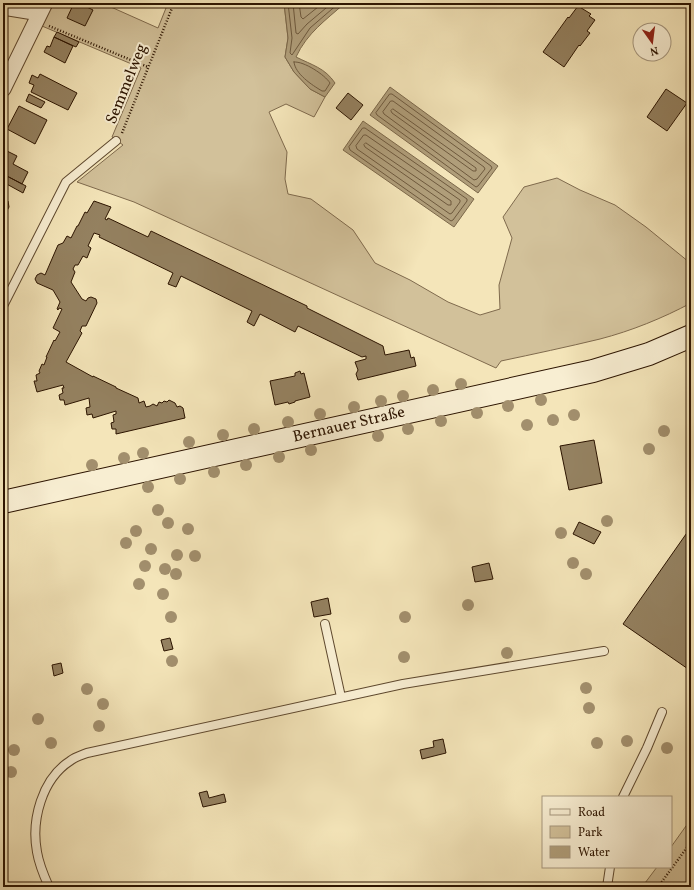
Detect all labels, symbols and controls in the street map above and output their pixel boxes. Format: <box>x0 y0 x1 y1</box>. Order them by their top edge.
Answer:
north arrow <box>632 22 672 62</box>
street label: Semmelweg <box>101 40 153 128</box>
text: N <box>648 42 660 58</box>
street label: Bernauer Straße <box>291 401 407 449</box>
legend <box>542 796 672 868</box>
text: Road <box>578 805 605 821</box>
text: Park <box>578 825 603 841</box>
text: Water <box>578 845 610 861</box>

